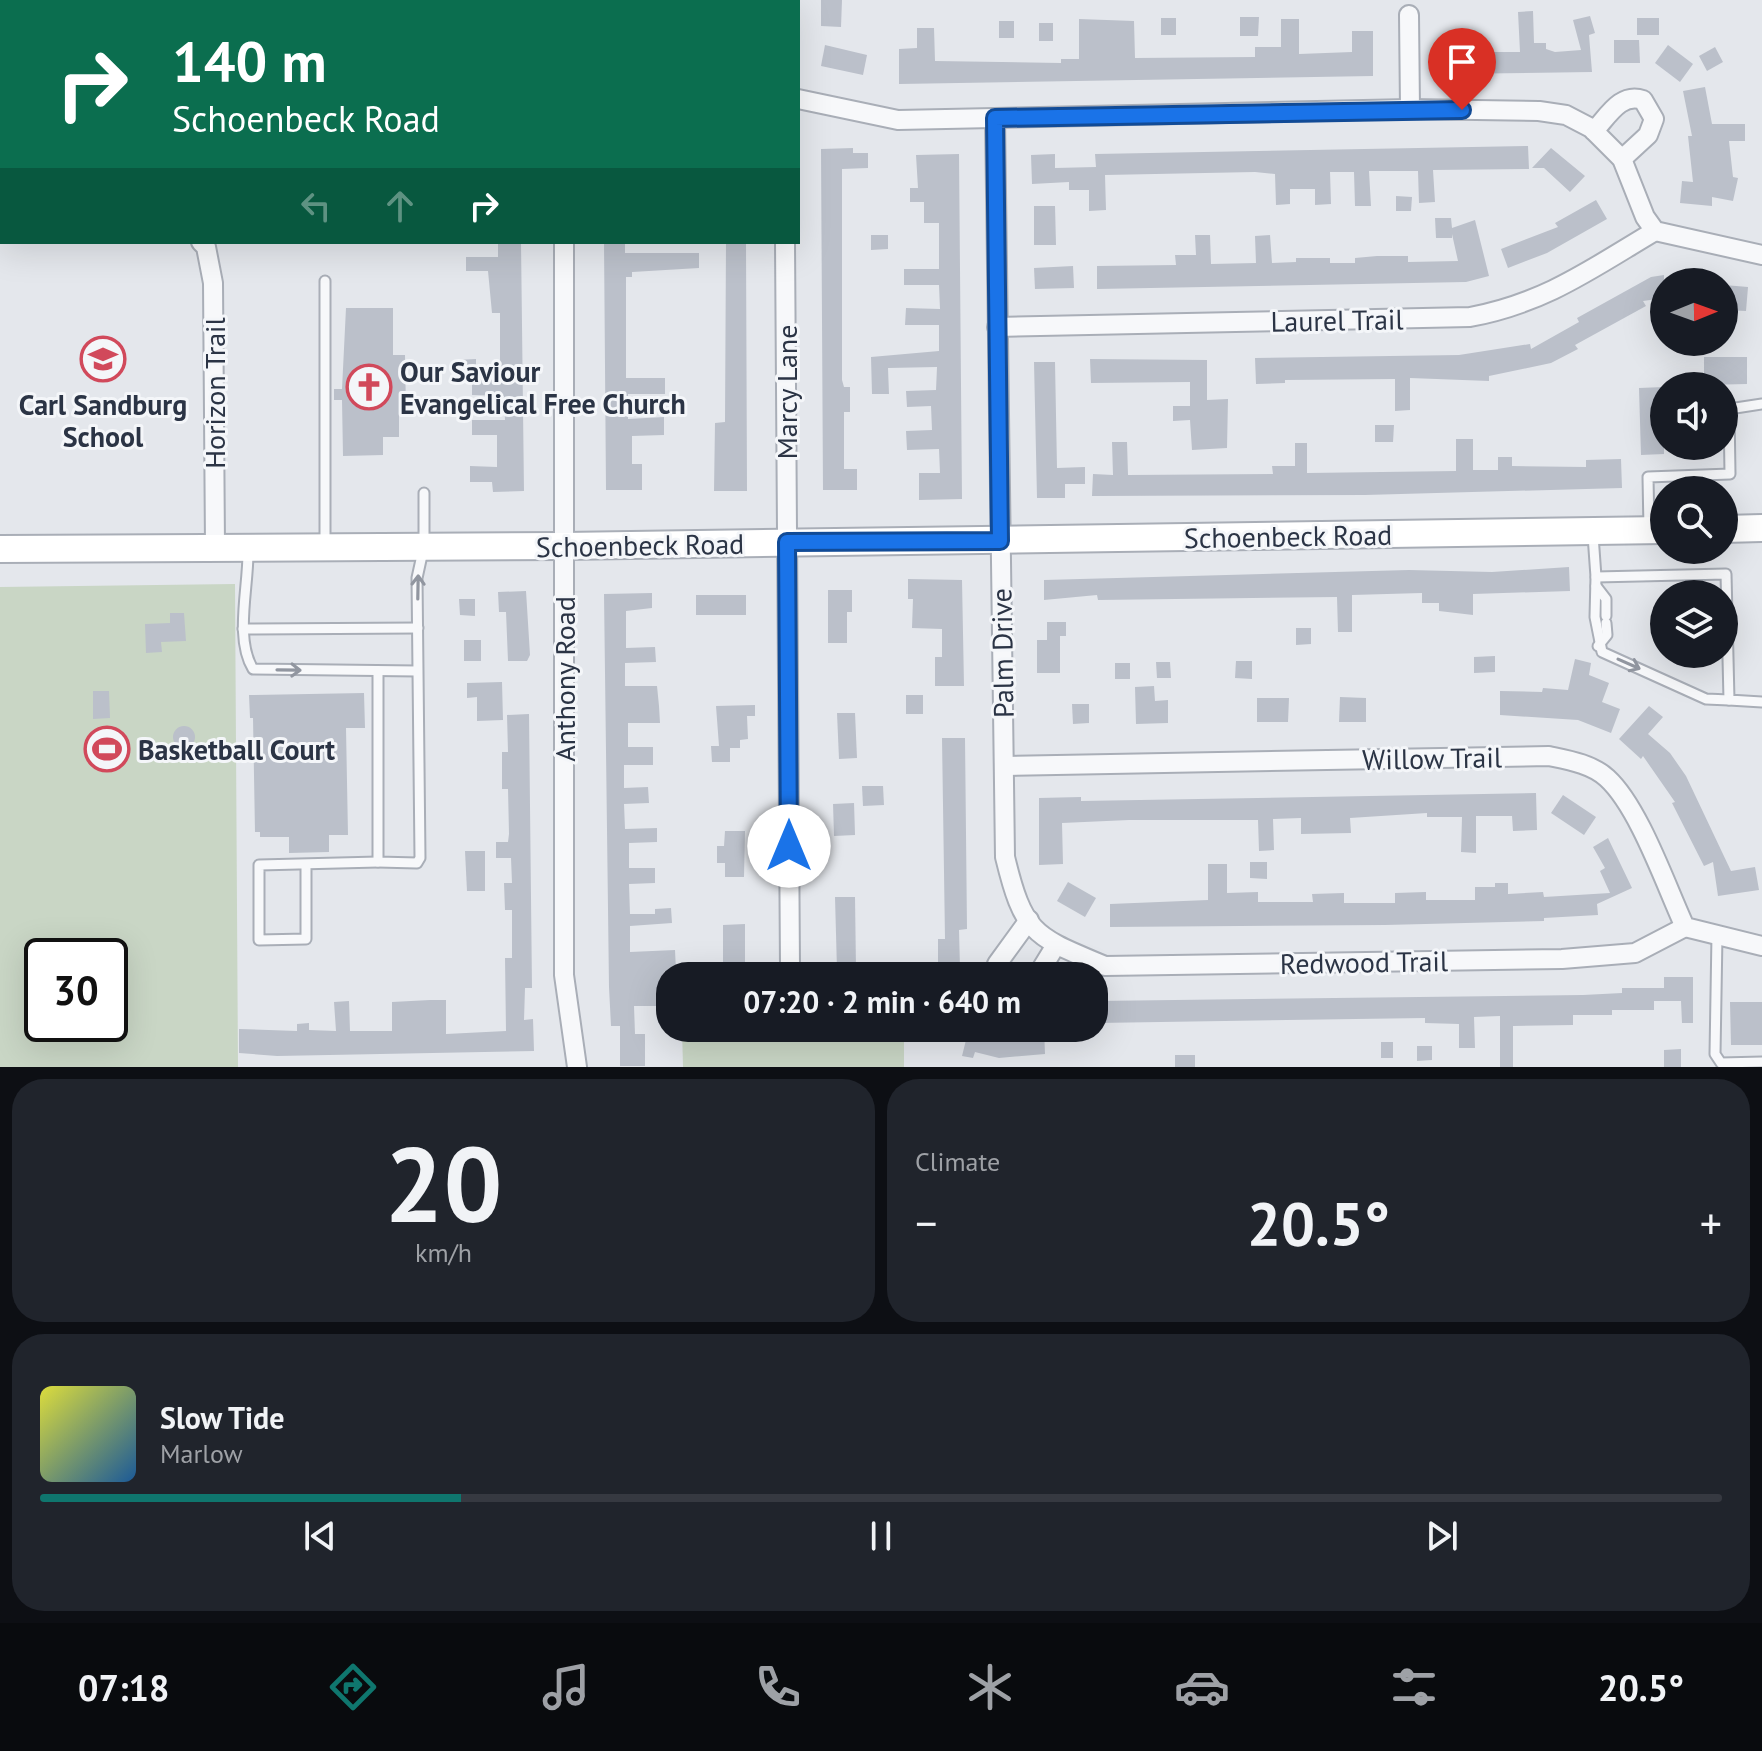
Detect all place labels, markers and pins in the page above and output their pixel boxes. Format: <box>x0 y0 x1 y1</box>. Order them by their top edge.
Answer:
pin <box>1428 28 1496 110</box>
school or university icon: Carl Sandburg School <box>79 335 127 383</box>
place label: Our Saviour Evangelical Free Church <box>400 353 686 422</box>
church icon: Our Saviour Evangelical Free Church <box>345 363 393 411</box>
place label: Carl Sandburg School <box>19 386 187 455</box>
sports icon: Basketball Court <box>83 725 131 773</box>
place label: Basketball Court <box>138 731 335 768</box>

